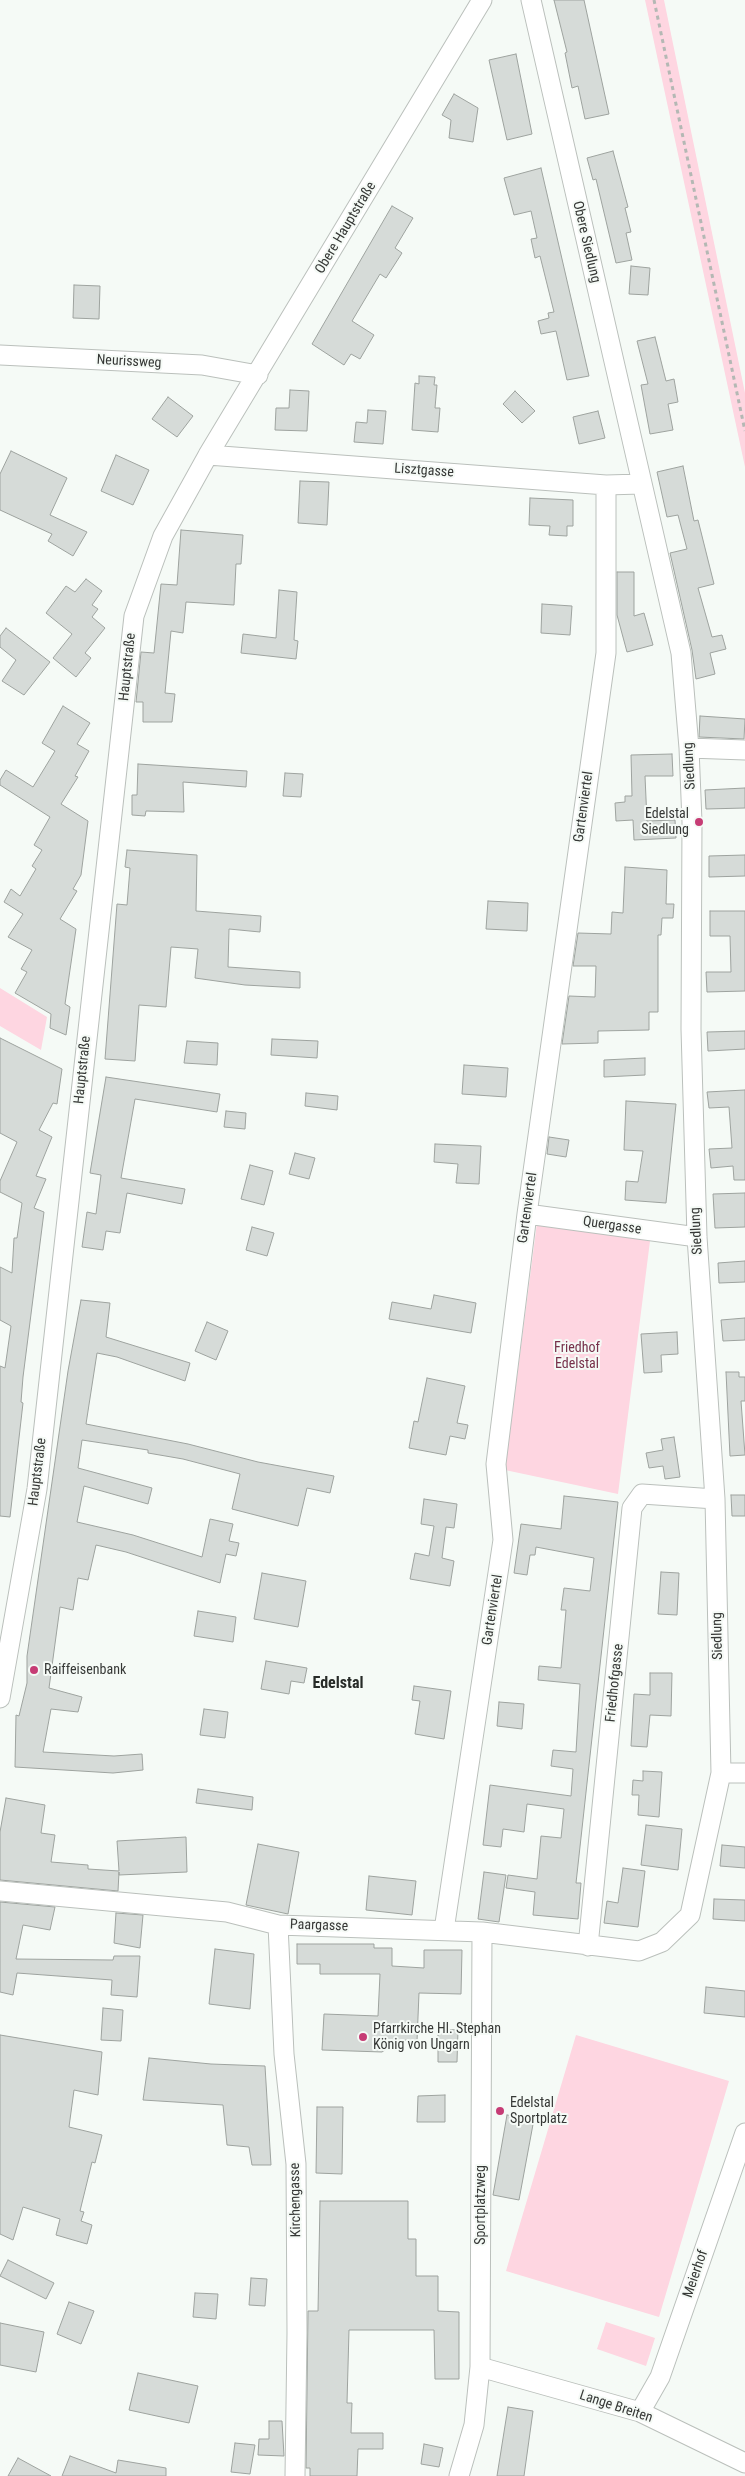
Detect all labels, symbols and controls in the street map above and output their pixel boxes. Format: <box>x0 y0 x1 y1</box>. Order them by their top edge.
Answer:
street label: Obere Hauptstraße <box>312 179 380 277</box>
street label: Obere Siedlung <box>568 199 604 285</box>
street label: Neurissweg <box>96 352 162 372</box>
street label: Lisztgasse <box>394 461 454 481</box>
street label: Hauptstraße <box>116 632 140 702</box>
street label: Siedlung <box>680 742 700 790</box>
street label: Gartenviertel <box>571 770 597 844</box>
place label: Edelstal Siedlung <box>641 806 689 839</box>
marker: Edelstal Siedlung <box>693 816 705 828</box>
street label: Hauptstraße <box>71 1035 95 1105</box>
street label: Gartenviertel <box>515 1171 541 1245</box>
street label: Siedlung <box>687 1207 707 1255</box>
street label: Quergasse <box>582 1214 642 1238</box>
park label: Friedhof Edelstal <box>554 1340 600 1372</box>
street label: Hauptstraße <box>26 1437 50 1507</box>
street label: Gartenviertel <box>479 1573 507 1647</box>
street label: Siedlung <box>709 1612 727 1660</box>
street label: Friedhofgasse <box>603 1643 627 1723</box>
place label: Raiffeisenbank <box>44 1662 126 1678</box>
marker: Raiffeisenbank <box>28 1664 40 1676</box>
district label: Edelstal <box>312 1674 364 1694</box>
street label: Paargasse <box>290 1917 348 1935</box>
place label: Pfarrkirche Hl. Stephan König von Ungarn <box>373 2021 501 2054</box>
marker: Pfarrkirche Hl. Stephan König von Ungarn <box>357 2031 369 2043</box>
place label: Edelstal Sportplatz <box>510 2095 567 2128</box>
marker: Edelstal Sportplatz <box>494 2105 506 2117</box>
street label: Kirchengasse <box>287 2163 305 2237</box>
street label: Sportplatzweg <box>473 2165 489 2245</box>
street label: Meierhof <box>680 2248 712 2300</box>
street label: Lange Breiten <box>577 2387 655 2427</box>

